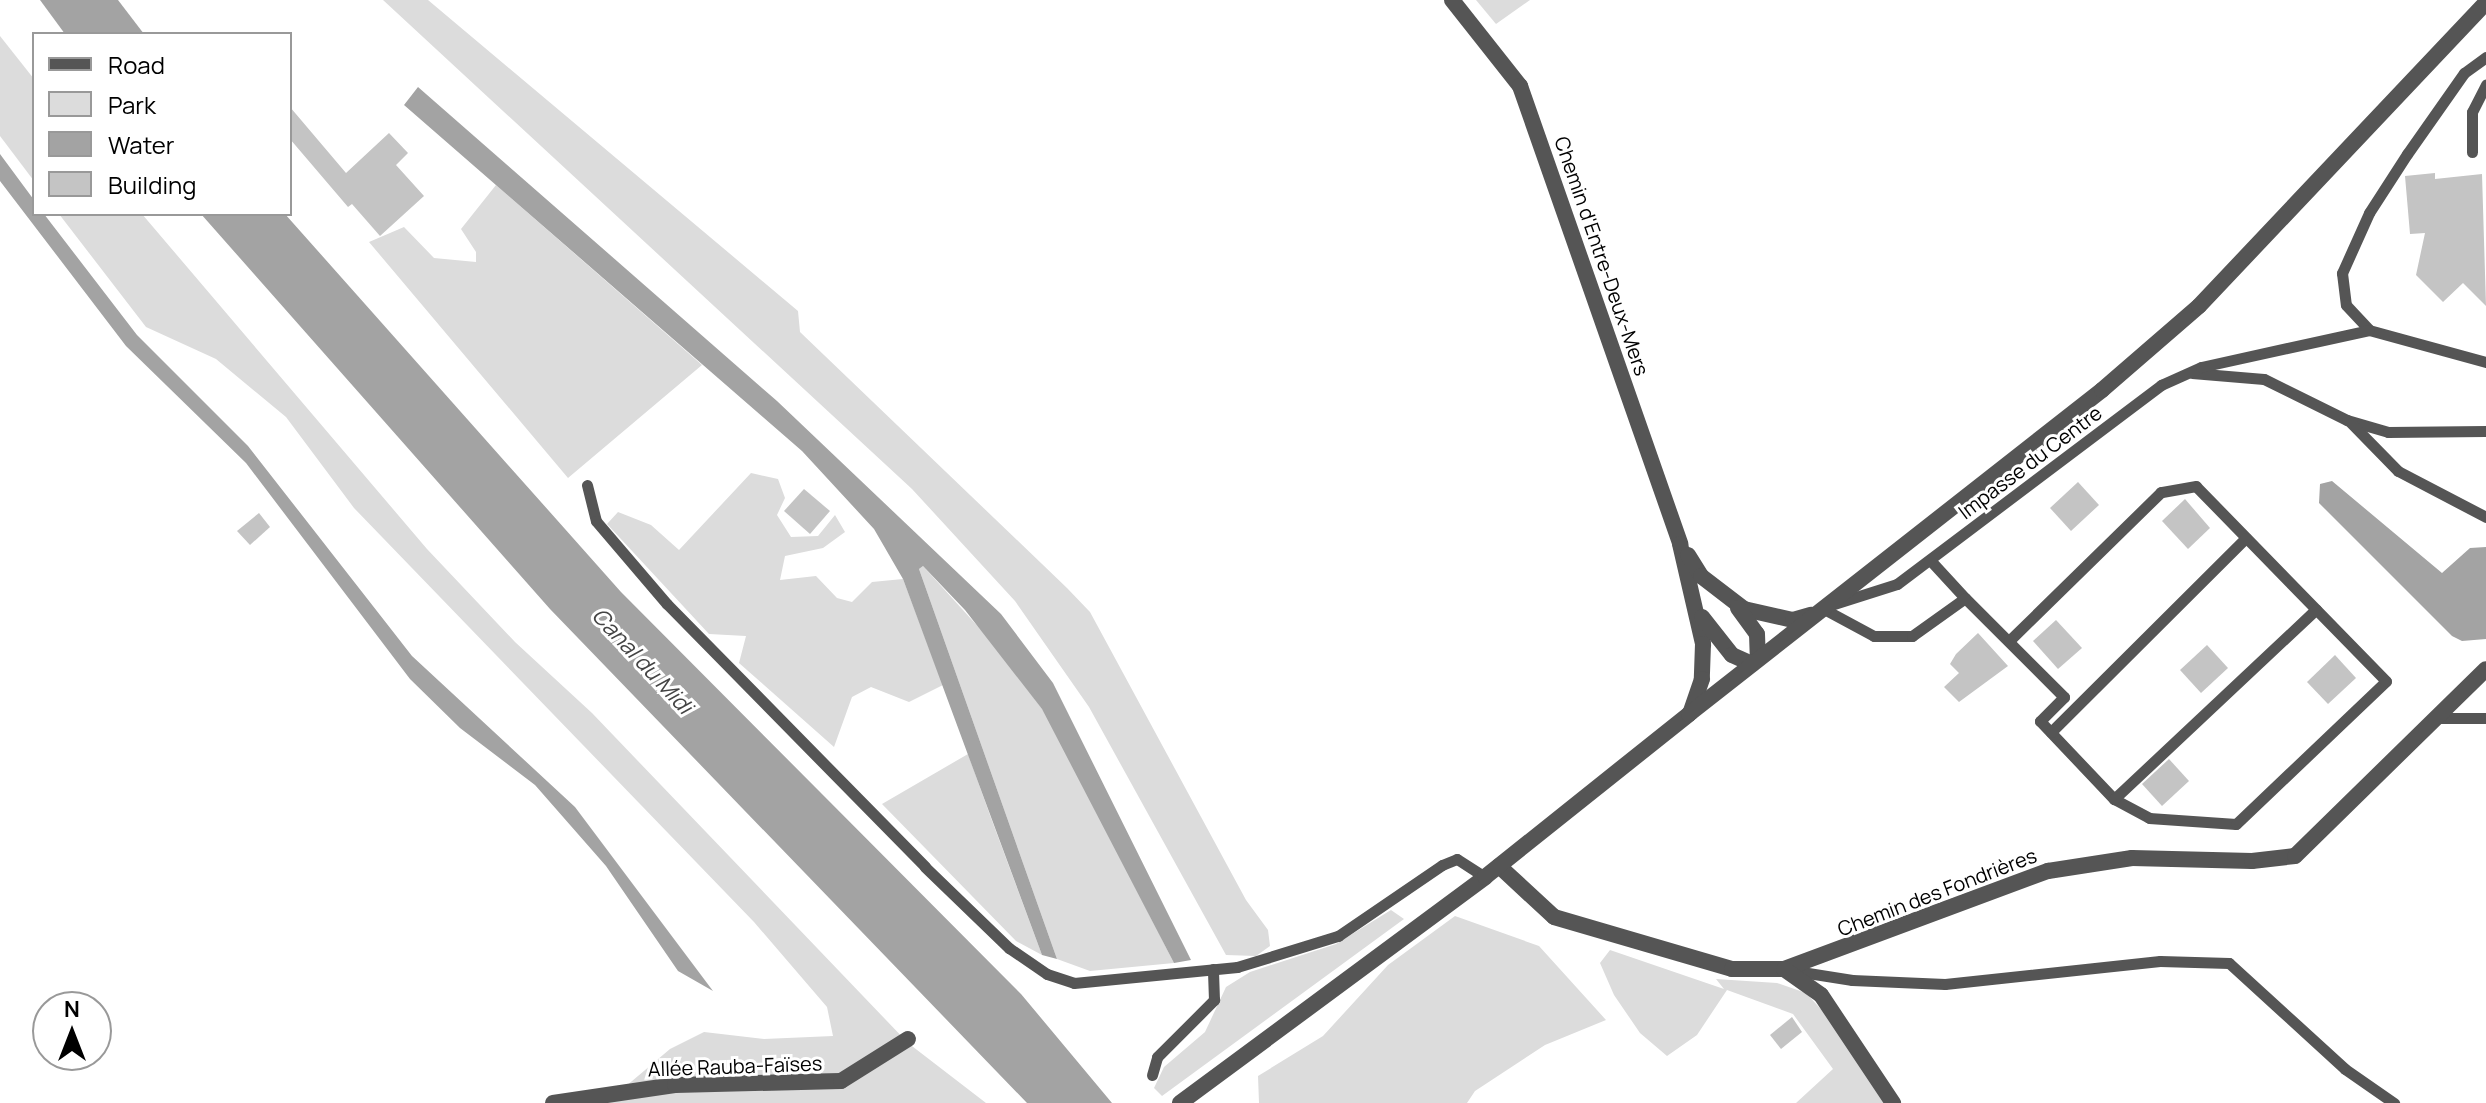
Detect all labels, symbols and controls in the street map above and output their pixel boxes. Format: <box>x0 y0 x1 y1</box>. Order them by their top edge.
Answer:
legend <box>32 32 292 216</box>
text: Road <box>108 48 165 81</box>
text: Park <box>108 88 156 121</box>
text: Water <box>108 128 175 161</box>
street label: Chemin d'Entre-Deux-Mers <box>1550 133 1654 379</box>
text: Building <box>108 168 196 201</box>
street label: Impasse du Centre <box>1954 400 2106 524</box>
water label: Canal du Midi <box>586 603 698 719</box>
street label: Chemin des Fondrières <box>1834 843 2040 941</box>
north arrow <box>32 991 112 1071</box>
text: N <box>64 994 80 1024</box>
street label: Allée Rauba-Faïses <box>647 1051 823 1081</box>

